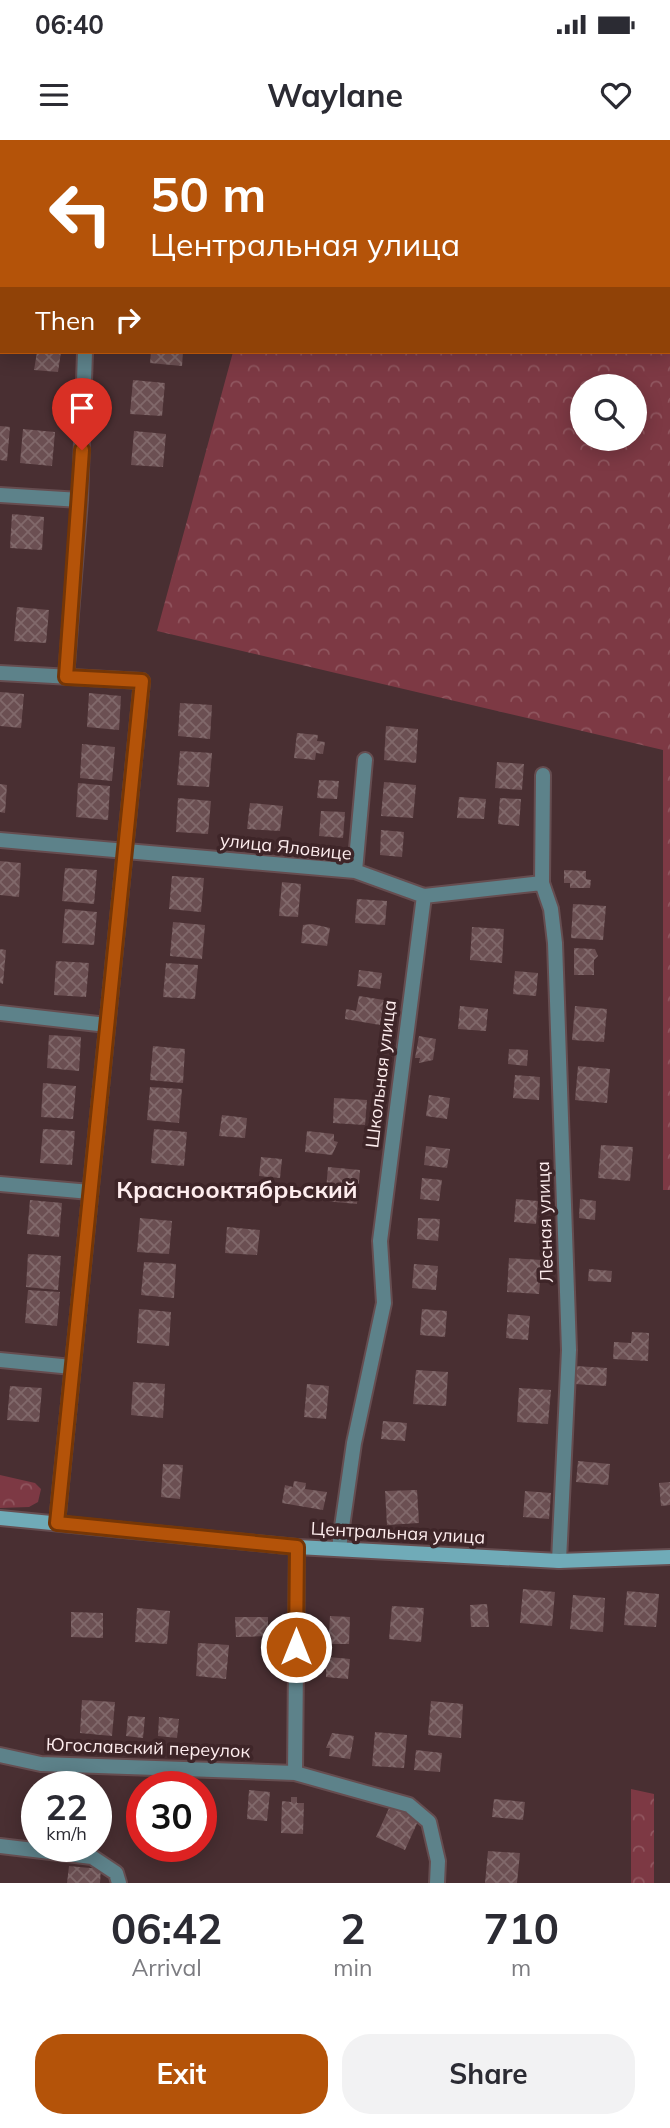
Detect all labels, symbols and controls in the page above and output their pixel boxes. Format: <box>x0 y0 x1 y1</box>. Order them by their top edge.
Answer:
text: 06:40 <box>35 8 104 41</box>
text: Waylane <box>267 75 403 115</box>
icon: menu <box>35 76 73 114</box>
icon: heart <box>597 76 635 114</box>
text: 50 m <box>150 163 266 224</box>
icon: left <box>35 168 126 259</box>
text: Центральная улица <box>150 224 460 264</box>
icon: right <box>109 301 147 339</box>
text: Then <box>35 304 95 337</box>
map controls <box>570 374 647 451</box>
button: search <box>570 374 647 451</box>
pin <box>52 378 112 450</box>
icon: arrive <box>63 389 101 427</box>
street label: улица Яловице <box>219 828 353 865</box>
street label: Школьная улица <box>360 999 401 1149</box>
street label: Лесная улица <box>531 1161 558 1283</box>
district label: Краснооктябрьский <box>116 1174 358 1204</box>
street label: Центральная улица <box>310 1516 486 1549</box>
position arrow <box>259 1610 333 1684</box>
street label: Югославский переулок <box>46 1732 251 1763</box>
speed limit sign: 30 <box>126 1771 217 1862</box>
text: 22 <box>45 1785 88 1829</box>
text: km/h <box>46 1822 87 1845</box>
text: 06:42 <box>111 1902 222 1955</box>
text: 2 <box>340 1902 365 1955</box>
text: 710 <box>483 1902 559 1955</box>
text: Arrival <box>131 1953 202 1982</box>
text: min <box>333 1953 372 1982</box>
text: m <box>511 1953 531 1982</box>
button: Exit <box>35 2034 328 2114</box>
button: Share <box>342 2034 635 2114</box>

